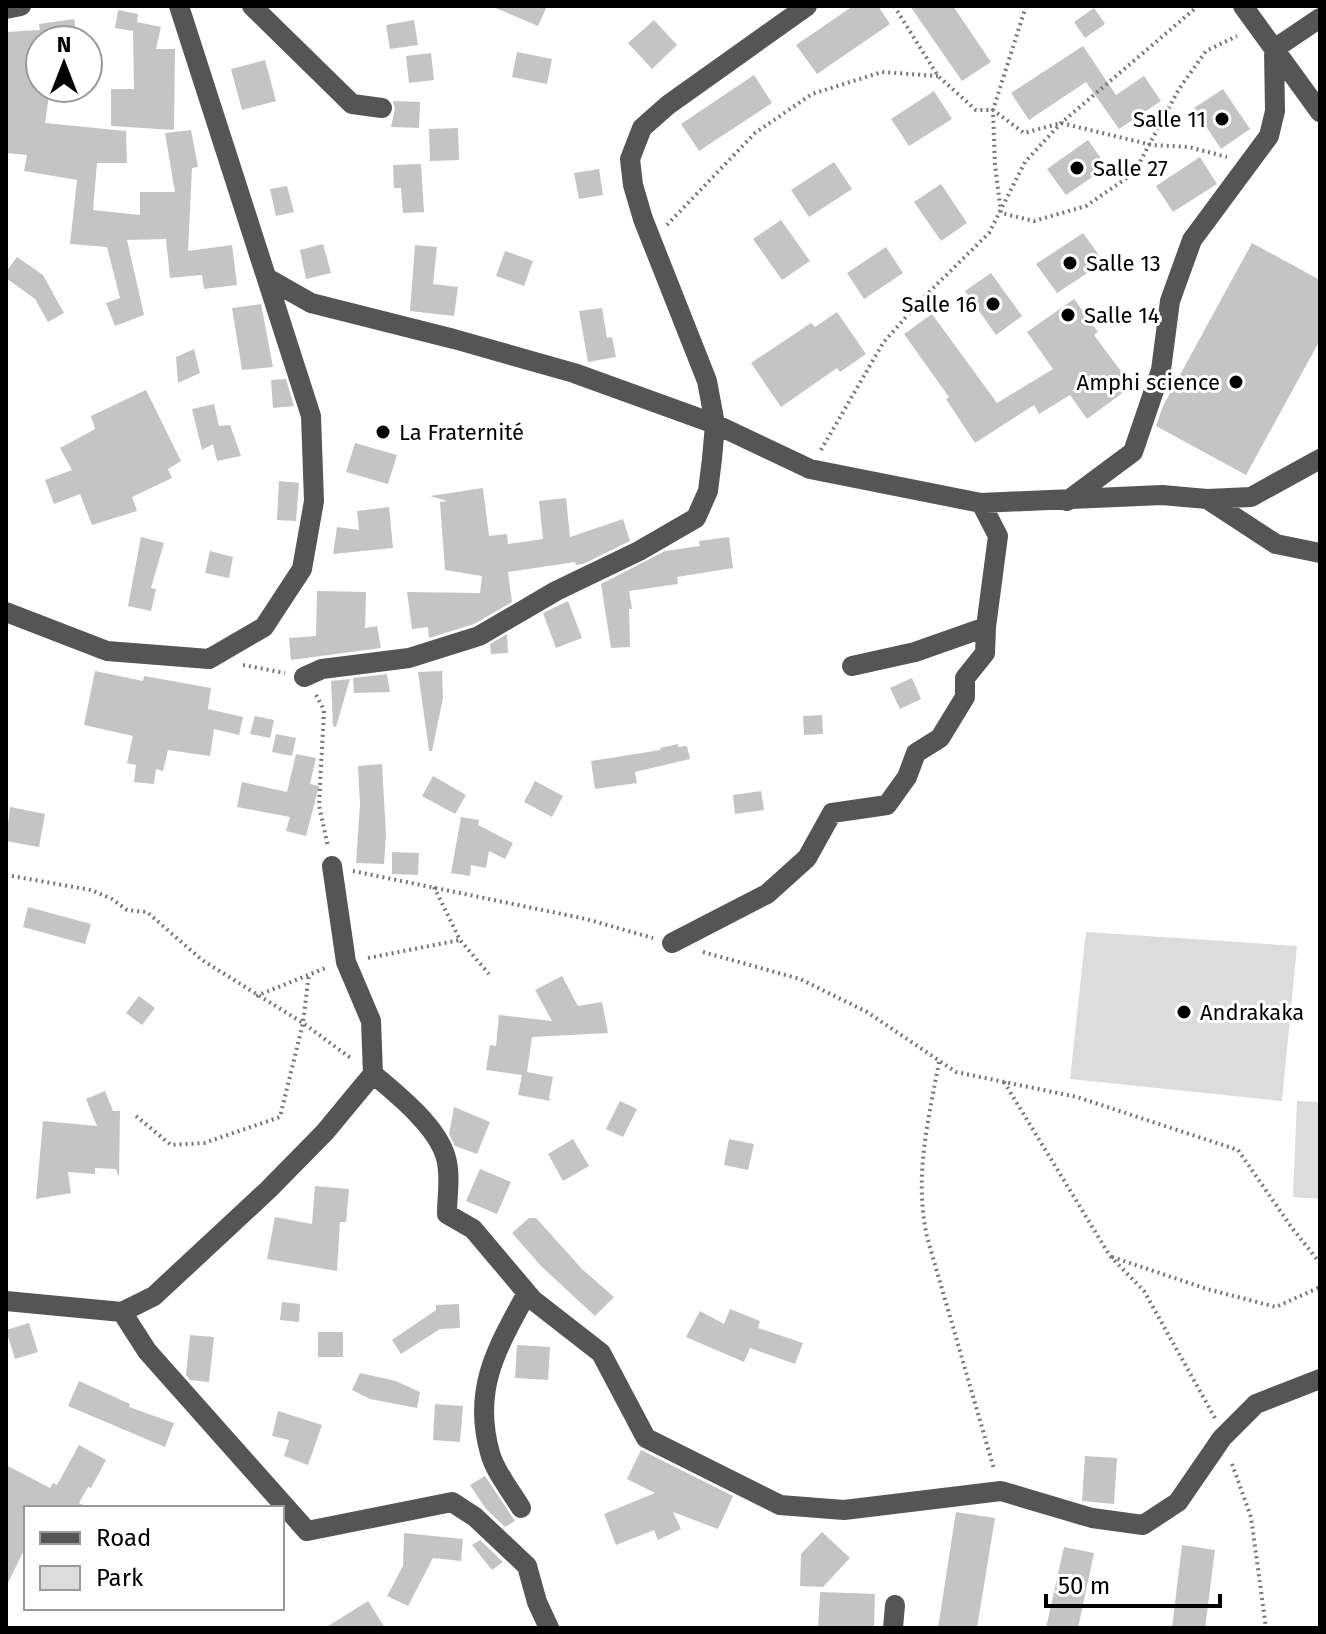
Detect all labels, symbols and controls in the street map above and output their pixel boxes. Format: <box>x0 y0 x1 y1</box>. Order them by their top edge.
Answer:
north arrow <box>24 24 104 104</box>
text: N <box>57 31 71 58</box>
place label: Salle 11 <box>1133 106 1206 133</box>
marker: Salle 11 <box>1213 110 1231 128</box>
place label: Salle 27 <box>1093 155 1168 182</box>
marker: Salle 27 <box>1068 159 1086 177</box>
place label: Salle 13 <box>1086 250 1161 277</box>
marker: Salle 13 <box>1061 254 1079 272</box>
place label: Salle 16 <box>901 291 977 318</box>
marker: Salle 16 <box>984 295 1002 313</box>
place label: Salle 14 <box>1084 302 1160 329</box>
marker: Salle 14 <box>1059 306 1077 324</box>
place label: Amphi science <box>1077 369 1220 396</box>
marker: Amphi science <box>1227 373 1245 391</box>
place label: La Fraternité <box>399 419 524 446</box>
marker: La Fraternité <box>374 423 392 441</box>
place label: Andrakaka <box>1200 999 1304 1026</box>
marker: Andrakaka <box>1175 1003 1193 1021</box>
legend <box>24 1506 284 1610</box>
text: Road <box>96 1524 151 1552</box>
scale bar <box>1046 1558 1220 1608</box>
text: Park <box>96 1564 144 1592</box>
text: 50 m <box>1058 1572 1110 1600</box>

